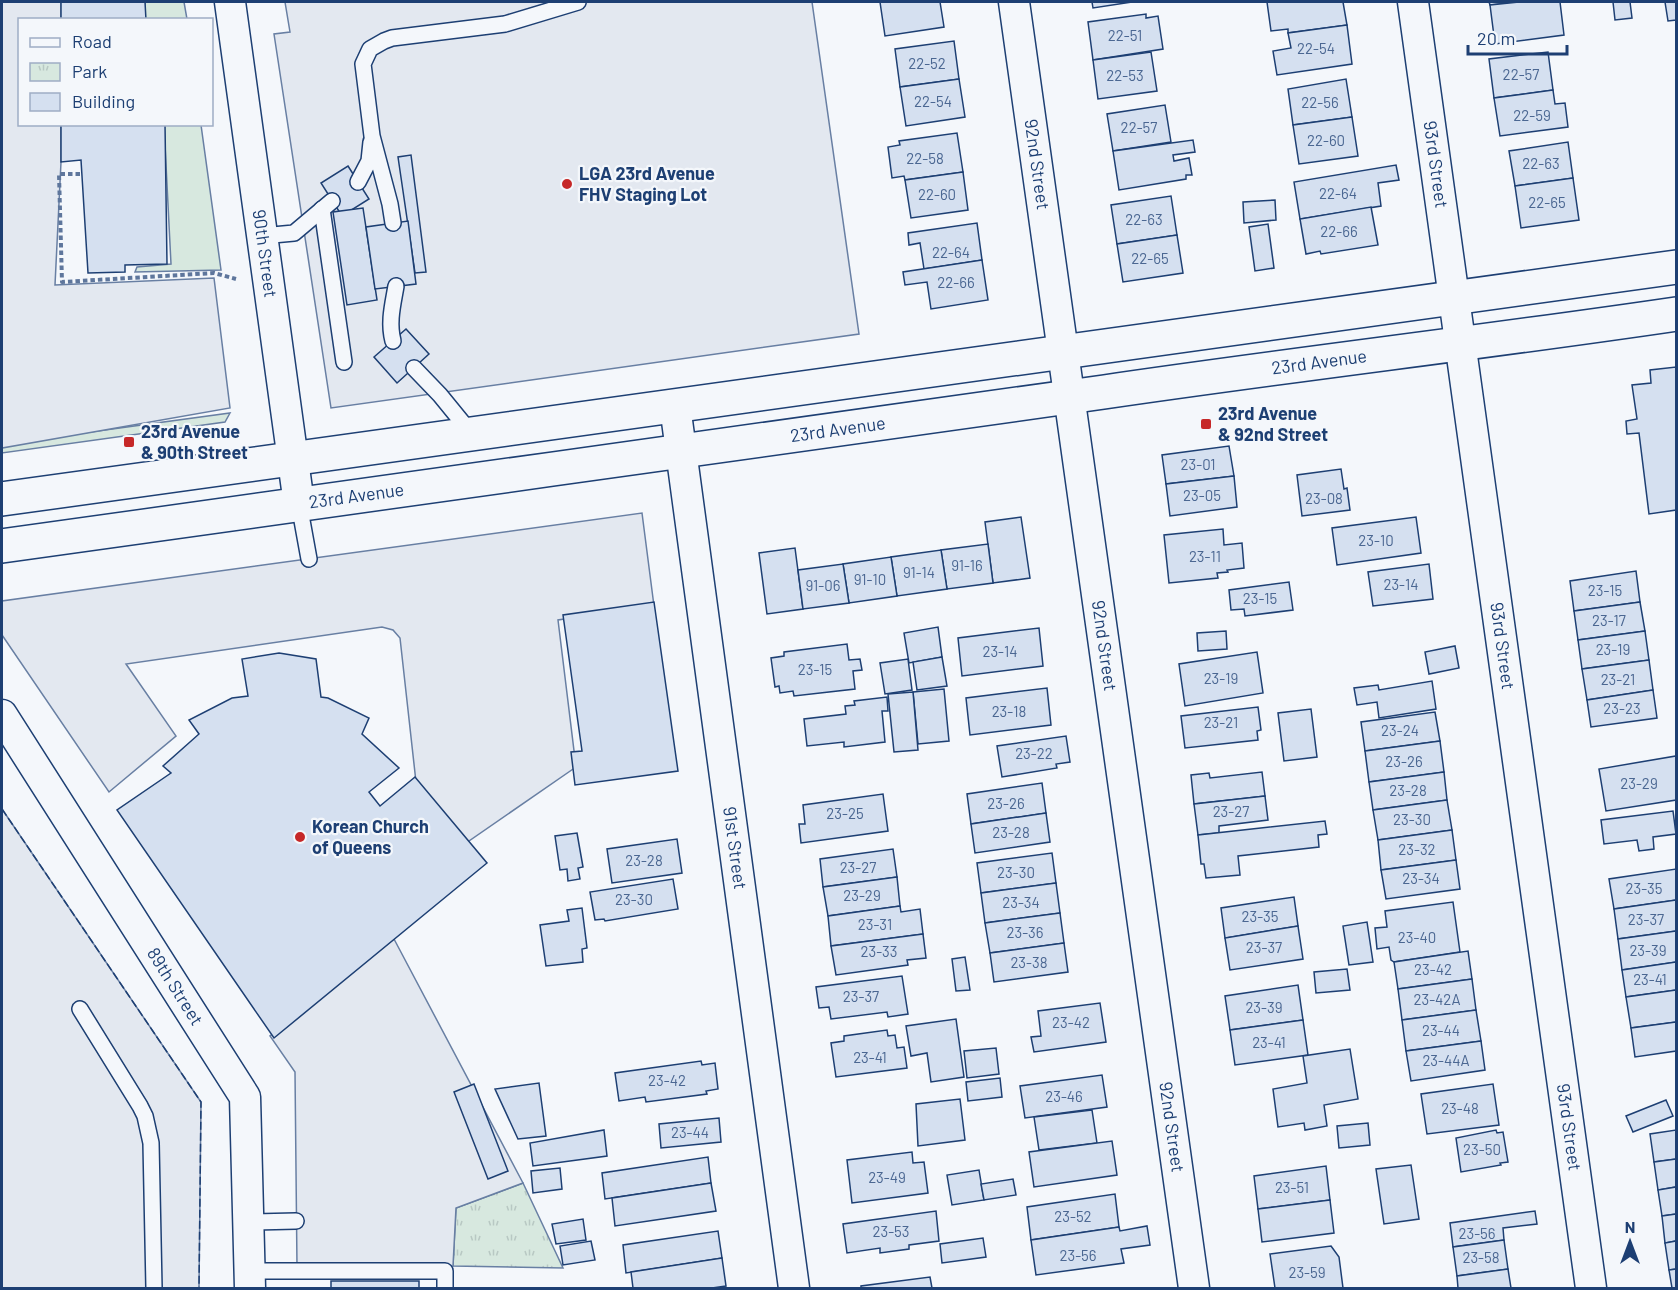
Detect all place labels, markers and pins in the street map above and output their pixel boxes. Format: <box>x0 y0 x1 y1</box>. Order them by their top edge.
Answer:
place label: LGA 23rd Avenue FHV Staging Lot <box>579 162 715 205</box>
marker: LGA 23rd Avenue FHV Staging Lot <box>560 177 574 191</box>
place label: 23rd Avenue & 92nd Street <box>1218 402 1328 445</box>
marker: 23rd Avenue & 92nd Street <box>1199 417 1213 431</box>
place label: 23rd Avenue & 90th Street <box>141 420 248 463</box>
marker: 23rd Avenue & 90th Street <box>122 435 136 449</box>
place label: Korean Church of Queens <box>312 815 429 858</box>
marker: Korean Church of Queens <box>293 830 307 844</box>

